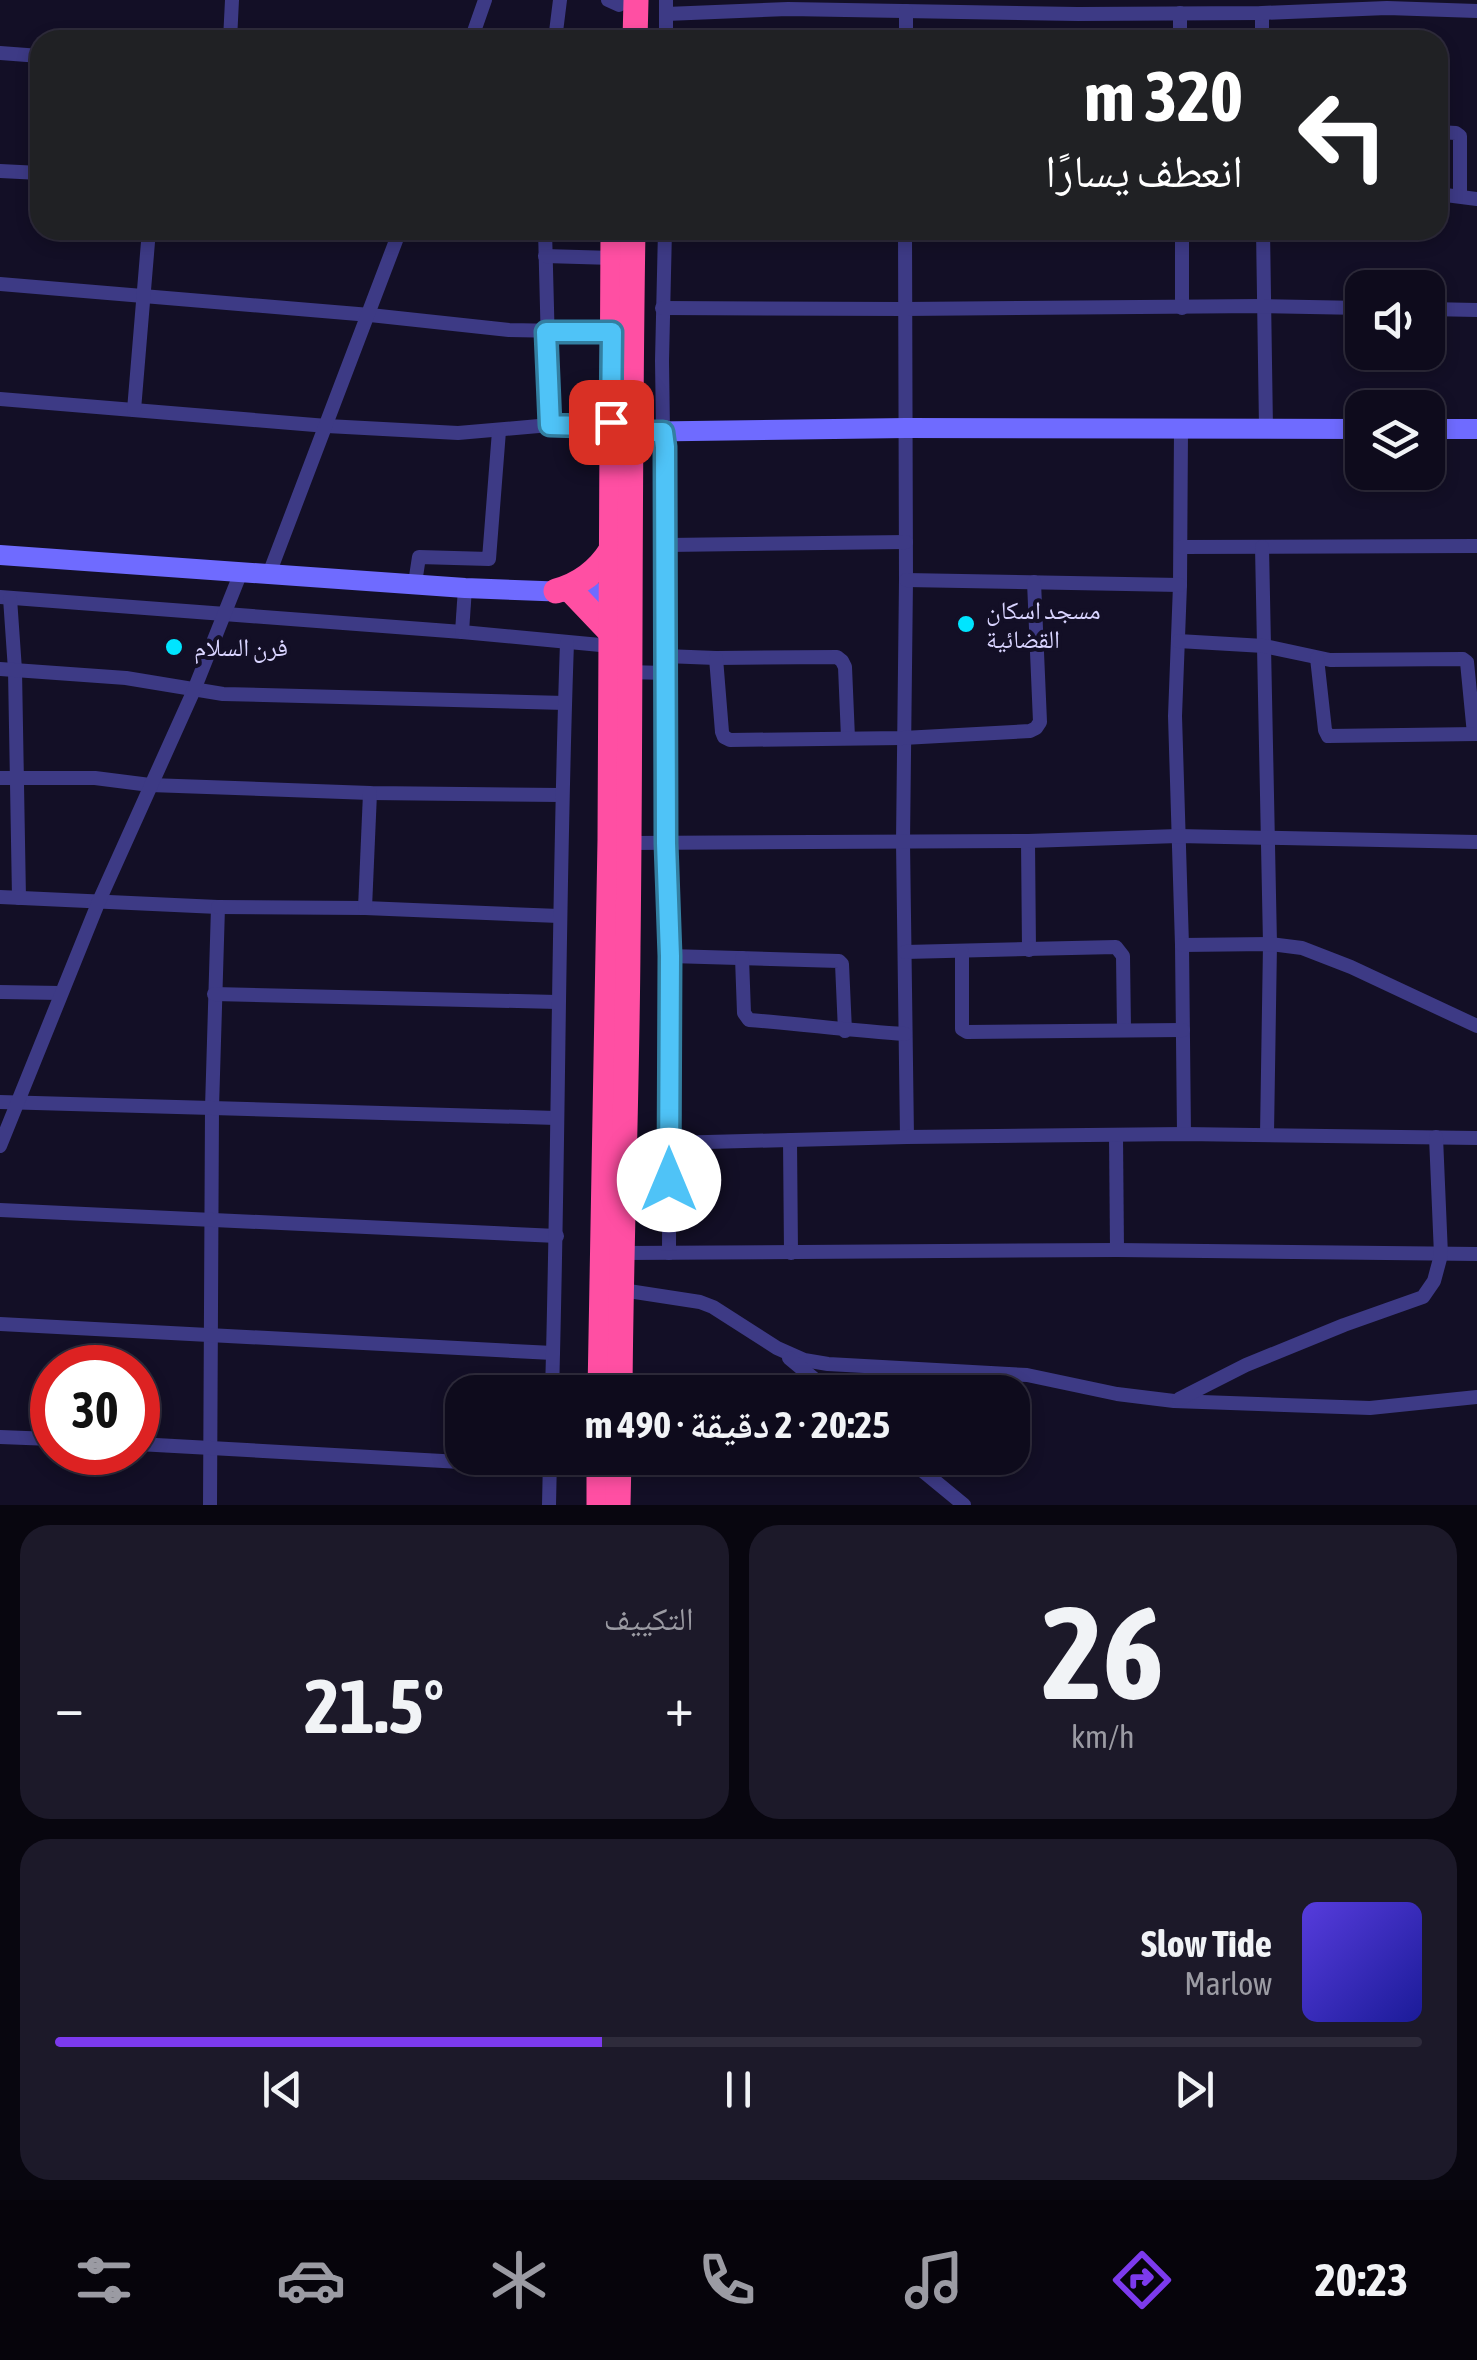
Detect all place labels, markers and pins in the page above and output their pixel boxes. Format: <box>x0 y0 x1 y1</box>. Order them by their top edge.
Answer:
pin <box>569 380 654 465</box>
place label: مسجد اسكان القضائية <box>986 596 1101 653</box>
marker: مسجد اسكان القضائية <box>955 613 977 635</box>
place label: فرن السلام <box>194 633 288 664</box>
marker: فرن السلام <box>163 636 185 658</box>

